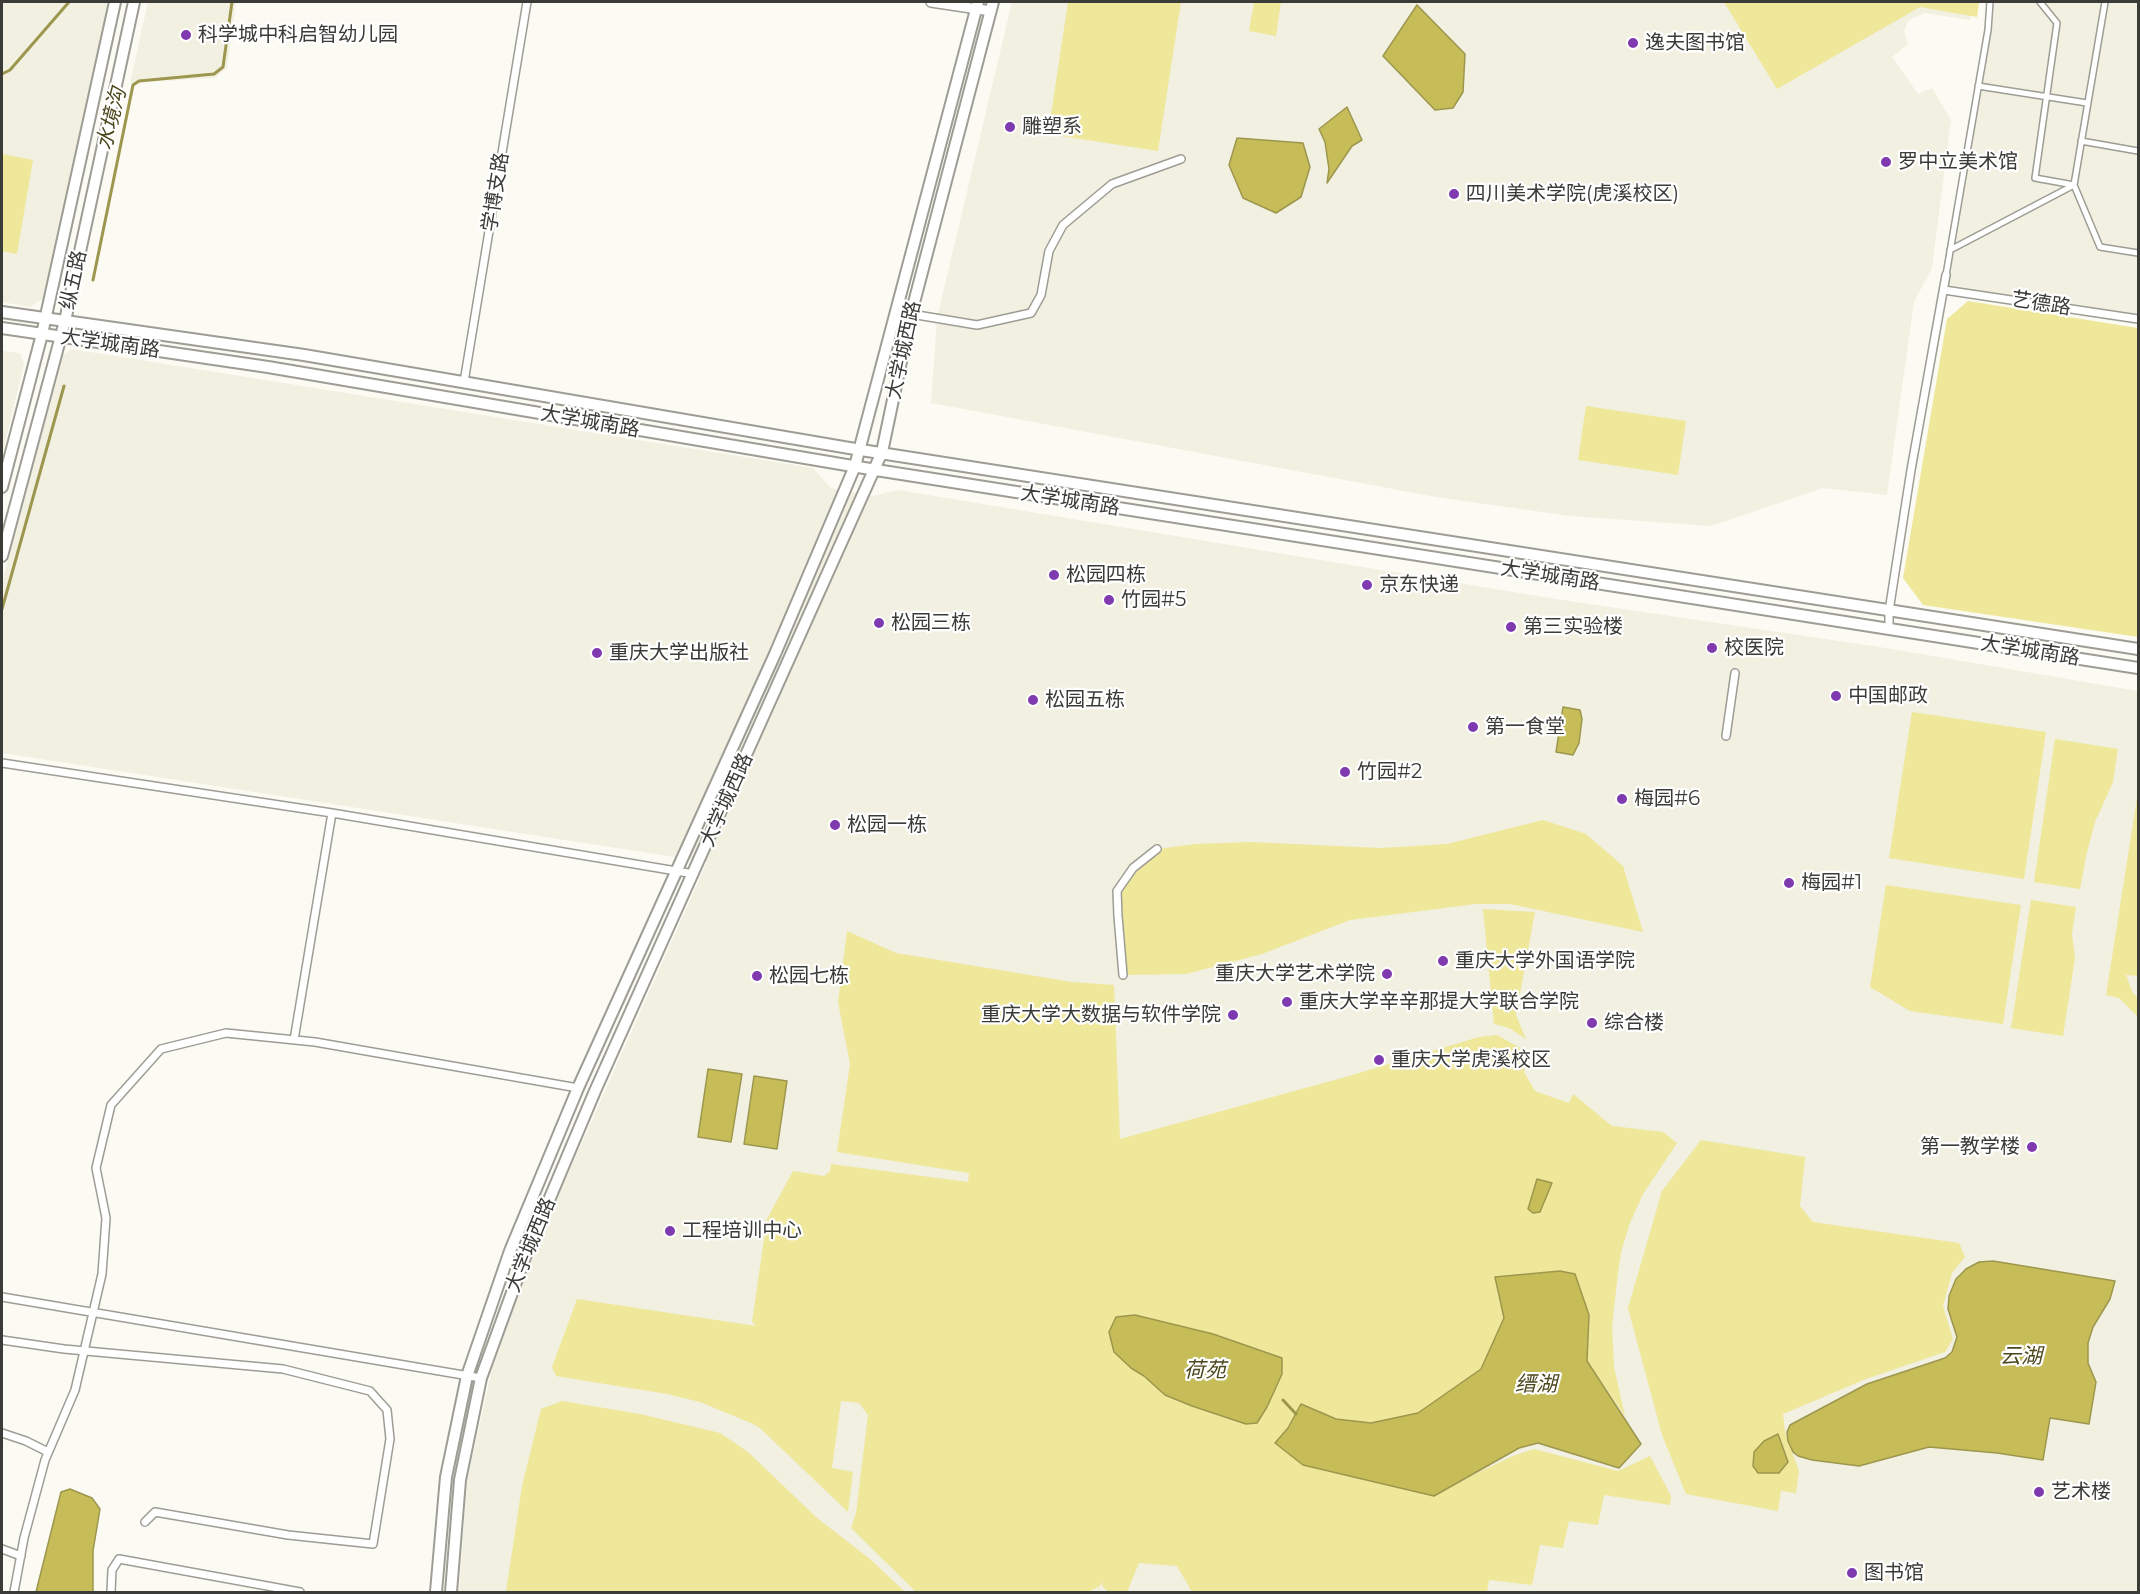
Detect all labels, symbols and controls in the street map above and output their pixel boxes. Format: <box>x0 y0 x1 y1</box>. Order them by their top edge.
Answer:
place label: 科学城中科启智幼儿园 <box>198 23 398 47</box>
marker: 科学城中科启智幼儿园 <box>179 28 193 42</box>
place label: 逸夫图书馆 <box>1645 31 1745 55</box>
marker: 逸夫图书馆 <box>1626 36 1640 50</box>
water label: 水境沟 <box>92 85 132 153</box>
place label: 雕塑系 <box>1022 115 1082 139</box>
marker: 雕塑系 <box>1003 120 1017 134</box>
place label: 罗中立美术馆 <box>1898 150 2018 174</box>
street label: 学博支路 <box>478 151 514 233</box>
marker: 罗中立美术馆 <box>1879 155 1893 169</box>
place label: 四川美术学院(虎溪校区) <box>1466 182 1679 206</box>
marker: 四川美术学院(虎溪校区) <box>1447 187 1461 201</box>
street label: 纵五路 <box>56 248 92 312</box>
street label: 艺德路 <box>2009 287 2073 321</box>
street label: 大学城西路 <box>882 299 926 401</box>
street label: 大学城南路 <box>59 325 161 363</box>
street label: 大学城南路 <box>539 401 641 443</box>
street label: 大学城南路 <box>1019 481 1121 521</box>
street label: 大学城南路 <box>1499 556 1601 596</box>
place label: 松园四栋 <box>1066 563 1146 587</box>
marker: 松园四栋 <box>1047 568 1061 582</box>
place label: 京东快递 <box>1379 573 1459 597</box>
marker: 京东快递 <box>1360 578 1374 592</box>
place label: 竹园#5 <box>1121 588 1186 612</box>
marker: 竹园#5 <box>1102 593 1116 607</box>
place label: 松园三栋 <box>891 611 971 635</box>
place label: 第三实验楼 <box>1523 615 1623 639</box>
marker: 松园三栋 <box>872 616 886 630</box>
marker: 第三实验楼 <box>1504 620 1518 634</box>
street label: 大学城南路 <box>1979 631 2081 671</box>
place label: 校医院 <box>1724 636 1784 660</box>
place label: 重庆大学出版社 <box>609 641 749 665</box>
marker: 校医院 <box>1705 641 1719 655</box>
marker: 重庆大学出版社 <box>590 646 604 660</box>
place label: 中国邮政 <box>1848 684 1928 708</box>
place label: 松园五栋 <box>1045 688 1125 712</box>
marker: 中国邮政 <box>1829 689 1843 703</box>
marker: 松园五栋 <box>1026 693 1040 707</box>
place label: 第一食堂 <box>1485 715 1565 739</box>
marker: 第一食堂 <box>1466 720 1480 734</box>
street label: 大学城西路 <box>696 749 758 851</box>
place label: 竹园#2 <box>1357 760 1422 784</box>
marker: 竹园#2 <box>1338 765 1352 779</box>
place label: 梅园#6 <box>1634 787 1700 811</box>
marker: 梅园#6 <box>1615 792 1629 806</box>
place label: 松园一栋 <box>847 813 927 837</box>
marker: 松园一栋 <box>828 818 842 832</box>
place label: 梅园#1 <box>1801 871 1862 895</box>
marker: 梅园#1 <box>1782 876 1796 890</box>
place label: 重庆大学外国语学院 <box>1455 949 1635 973</box>
marker: 重庆大学外国语学院 <box>1436 954 1450 968</box>
place label: 重庆大学艺术学院 <box>1215 962 1375 986</box>
place label: 松园七栋 <box>769 964 849 988</box>
marker: 重庆大学艺术学院 <box>1380 967 1394 981</box>
marker: 松园七栋 <box>750 969 764 983</box>
place label: 重庆大学辛辛那提大学联合学院 <box>1299 990 1579 1014</box>
marker: 重庆大学辛辛那提大学联合学院 <box>1280 995 1294 1009</box>
place label: 重庆大学大数据与软件学院 <box>981 1003 1221 1027</box>
marker: 重庆大学大数据与软件学院 <box>1226 1008 1240 1022</box>
place label: 综合楼 <box>1604 1011 1664 1035</box>
marker: 综合楼 <box>1585 1016 1599 1030</box>
place label: 重庆大学虎溪校区 <box>1391 1048 1551 1072</box>
marker: 重庆大学虎溪校区 <box>1372 1053 1386 1067</box>
place label: 第一教学楼 <box>1920 1135 2020 1159</box>
marker: 第一教学楼 <box>2025 1140 2039 1154</box>
street label: 大学城西路 <box>501 1194 561 1296</box>
place label: 工程培训中心 <box>682 1219 802 1243</box>
marker: 工程培训中心 <box>663 1224 677 1238</box>
water label: 云湖 <box>2000 1344 2042 1370</box>
water label: 荷苑 <box>1184 1358 1226 1384</box>
water label: 缙湖 <box>1515 1372 1557 1398</box>
place label: 艺术楼 <box>2051 1480 2111 1504</box>
marker: 艺术楼 <box>2032 1485 2046 1499</box>
place label: 图书馆 <box>1864 1561 1924 1585</box>
marker: 图书馆 <box>1845 1566 1859 1580</box>

